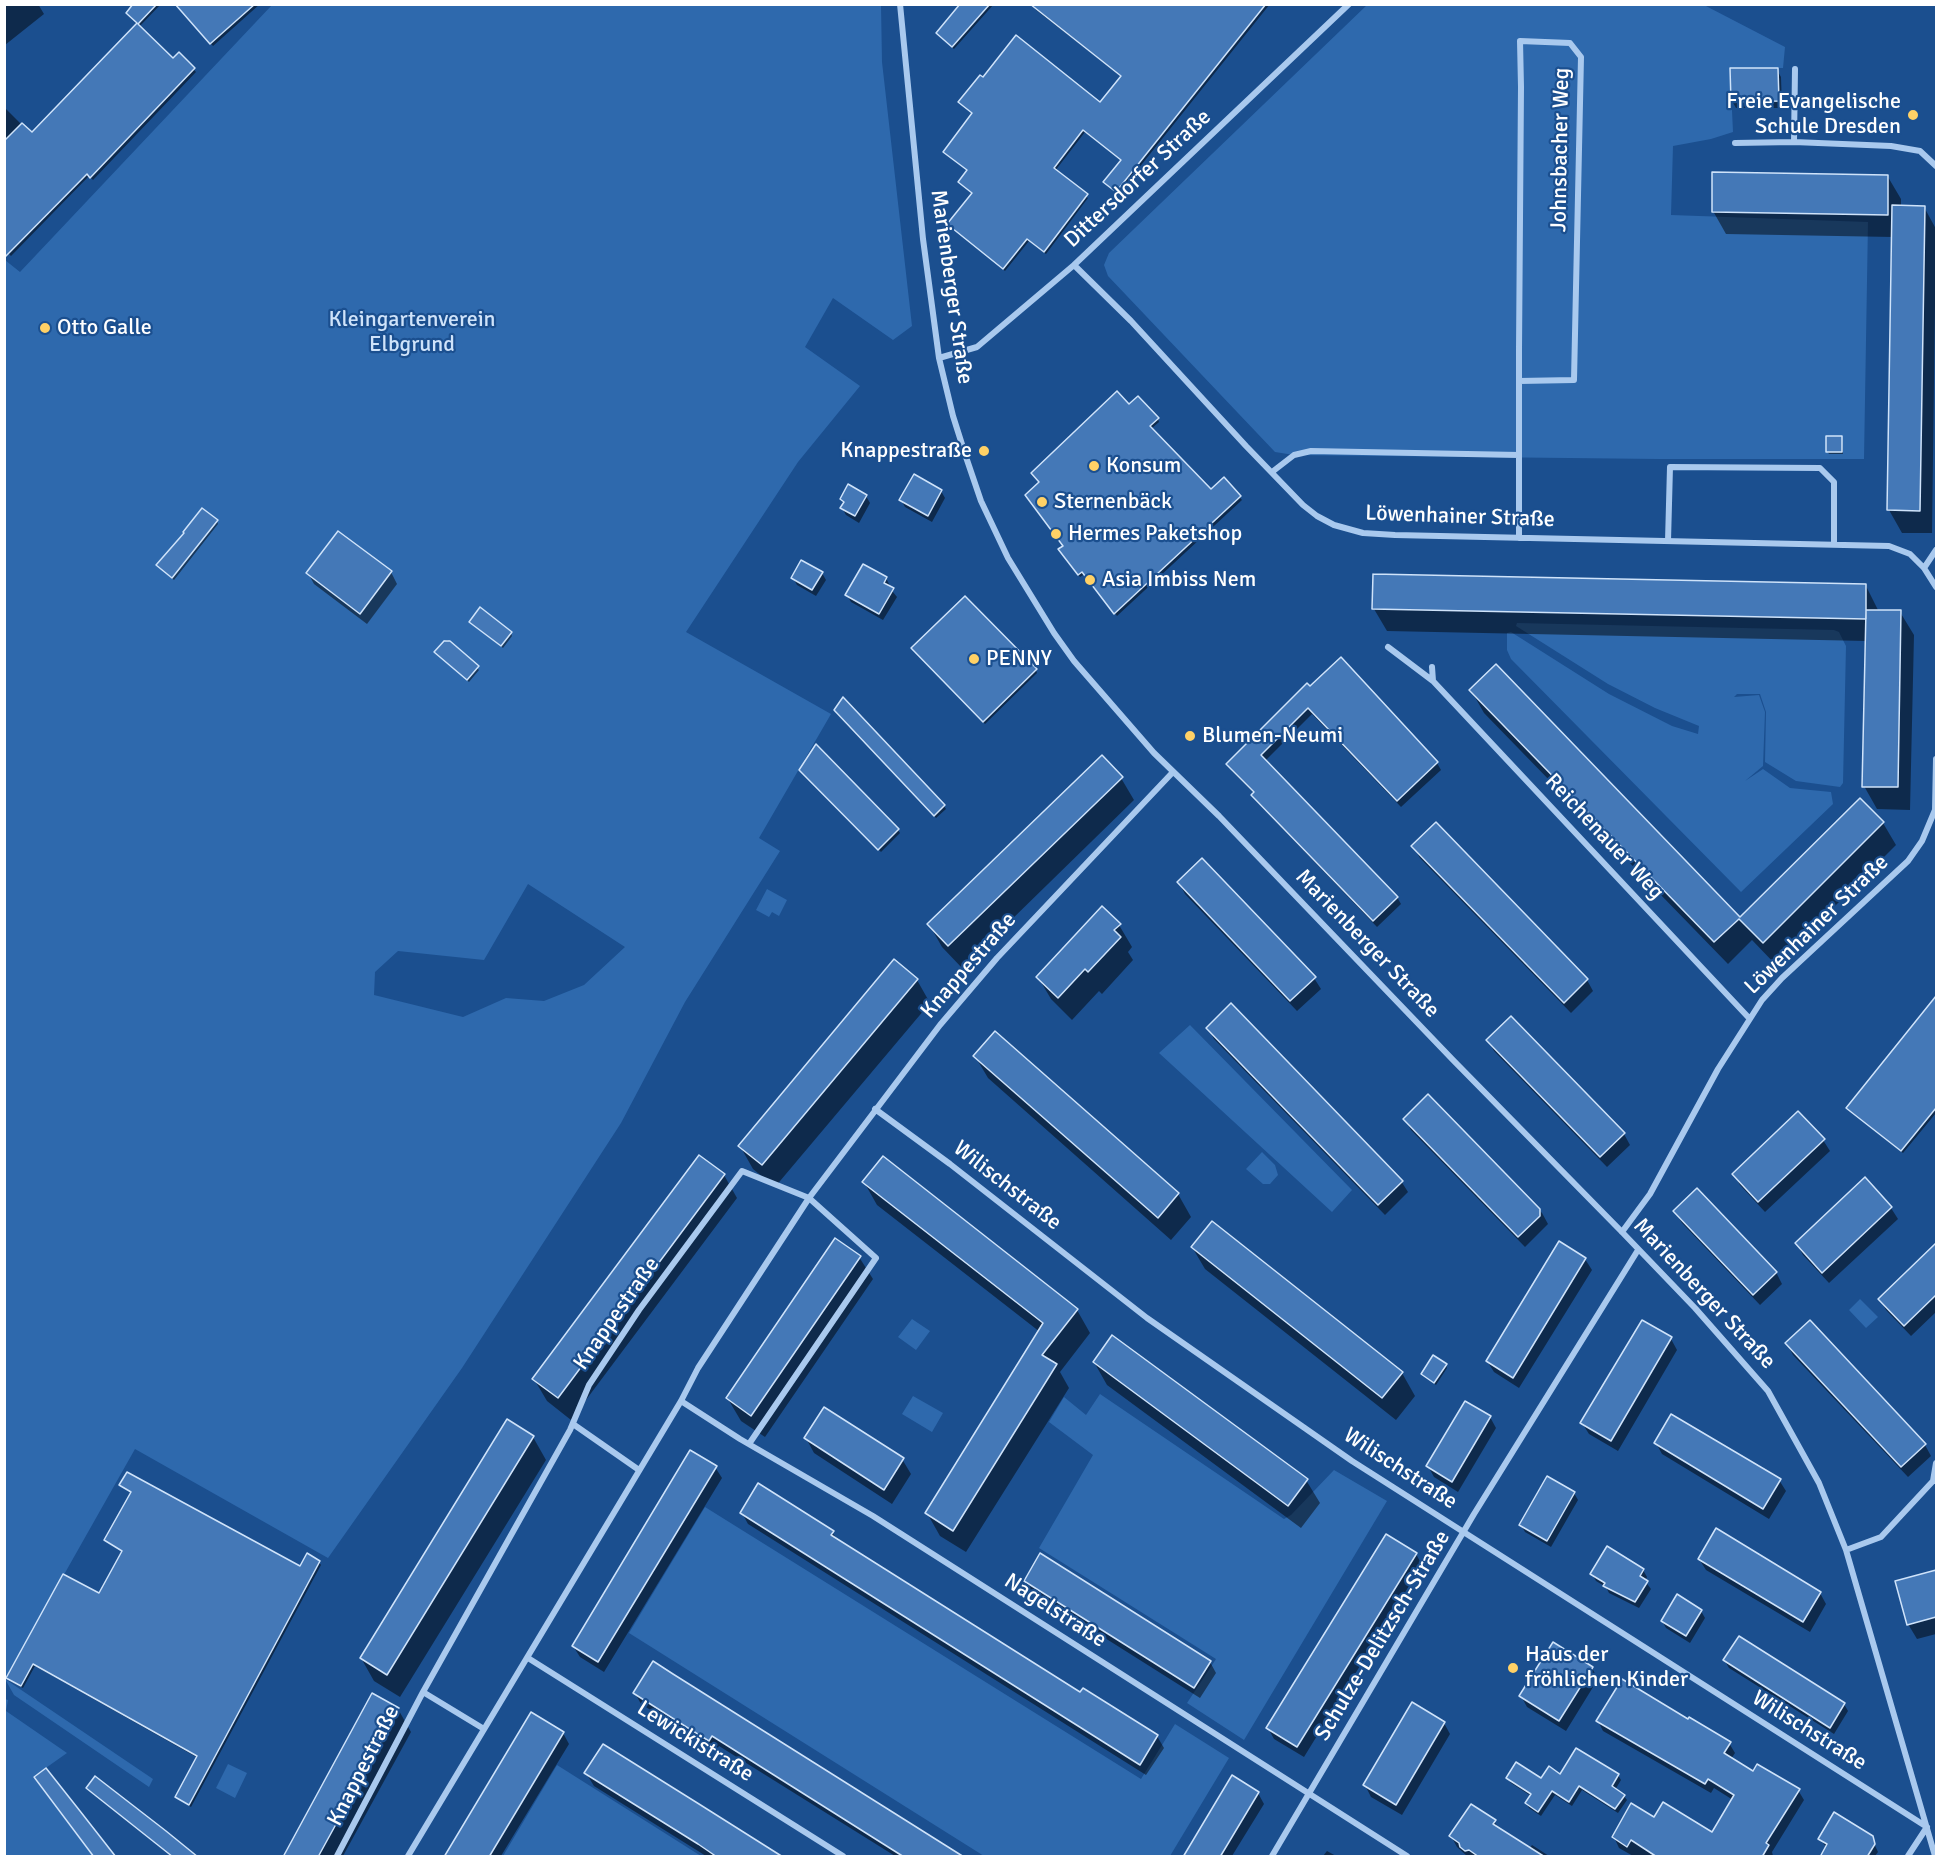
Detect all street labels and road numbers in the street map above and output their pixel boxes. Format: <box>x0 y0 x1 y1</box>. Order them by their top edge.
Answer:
street label: Johnsbacher Weg <box>1546 68 1576 232</box>
street label: Dittersdorfer Straße <box>1059 104 1217 254</box>
street label: Marienberger Straße <box>924 188 978 386</box>
street label: Löwenhainer Straße <box>1365 500 1555 534</box>
street label: Reichenauer Weg <box>1539 768 1669 906</box>
street label: Löwenhainer Straße <box>1740 850 1894 1000</box>
street label: Marienberger Straße <box>1289 864 1445 1024</box>
street label: Knappestraße <box>916 908 1022 1024</box>
street label: Wilischstraße <box>948 1136 1066 1236</box>
street label: Marienberger Straße <box>1627 1213 1781 1375</box>
street label: Knappestraße <box>568 1252 666 1376</box>
street label: Wilischstraße <box>1338 1422 1462 1516</box>
street label: Schulze-Delitzsch-Straße <box>1310 1526 1456 1746</box>
street label: Nagelstraße <box>999 1568 1111 1654</box>
street label: Wilischstraße <box>1747 1685 1871 1777</box>
street label: Lewickistraße <box>632 1696 758 1788</box>
street label: Knappestraße <box>322 1701 406 1831</box>

